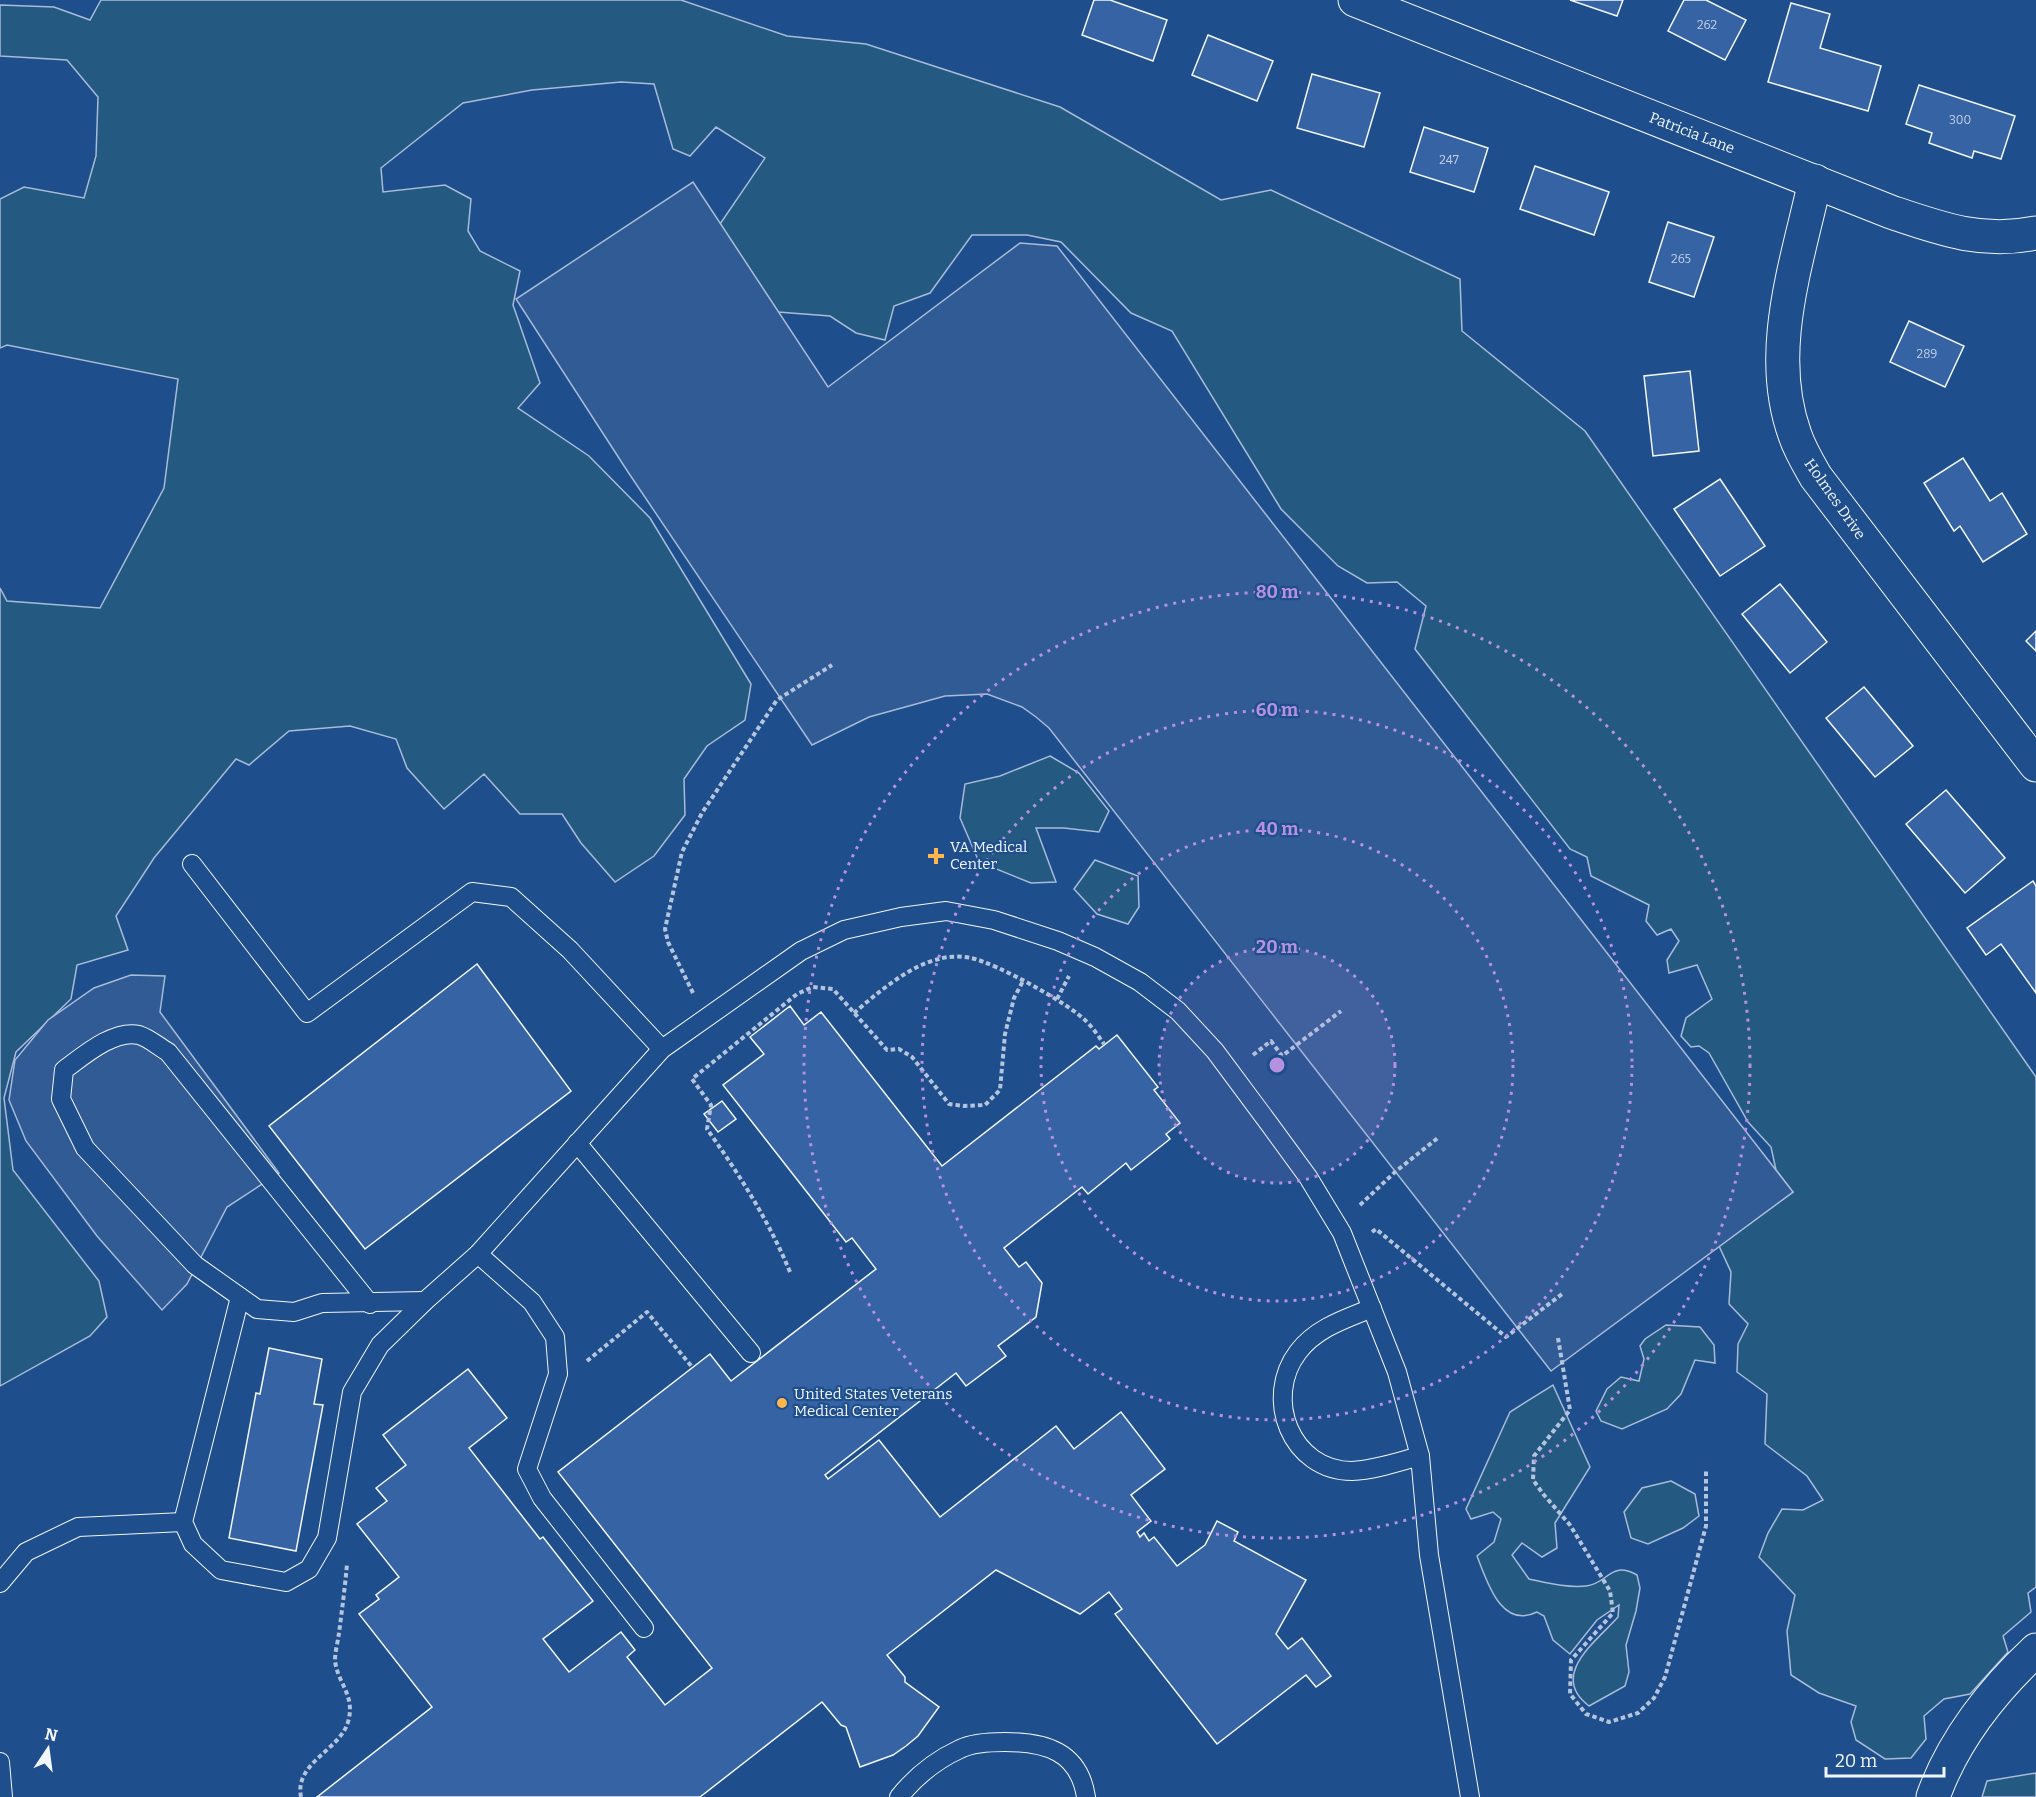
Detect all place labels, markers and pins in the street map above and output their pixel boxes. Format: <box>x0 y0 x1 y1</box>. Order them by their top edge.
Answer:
place label: VA Medical Center <box>950 838 1027 873</box>
marker: VA Medical Center <box>927 847 945 865</box>
centre of rings <box>1267 1055 1287 1075</box>
place label: United States Veterans Medical Center <box>794 1385 952 1420</box>
marker: United States Veterans Medical Center <box>775 1396 789 1410</box>

